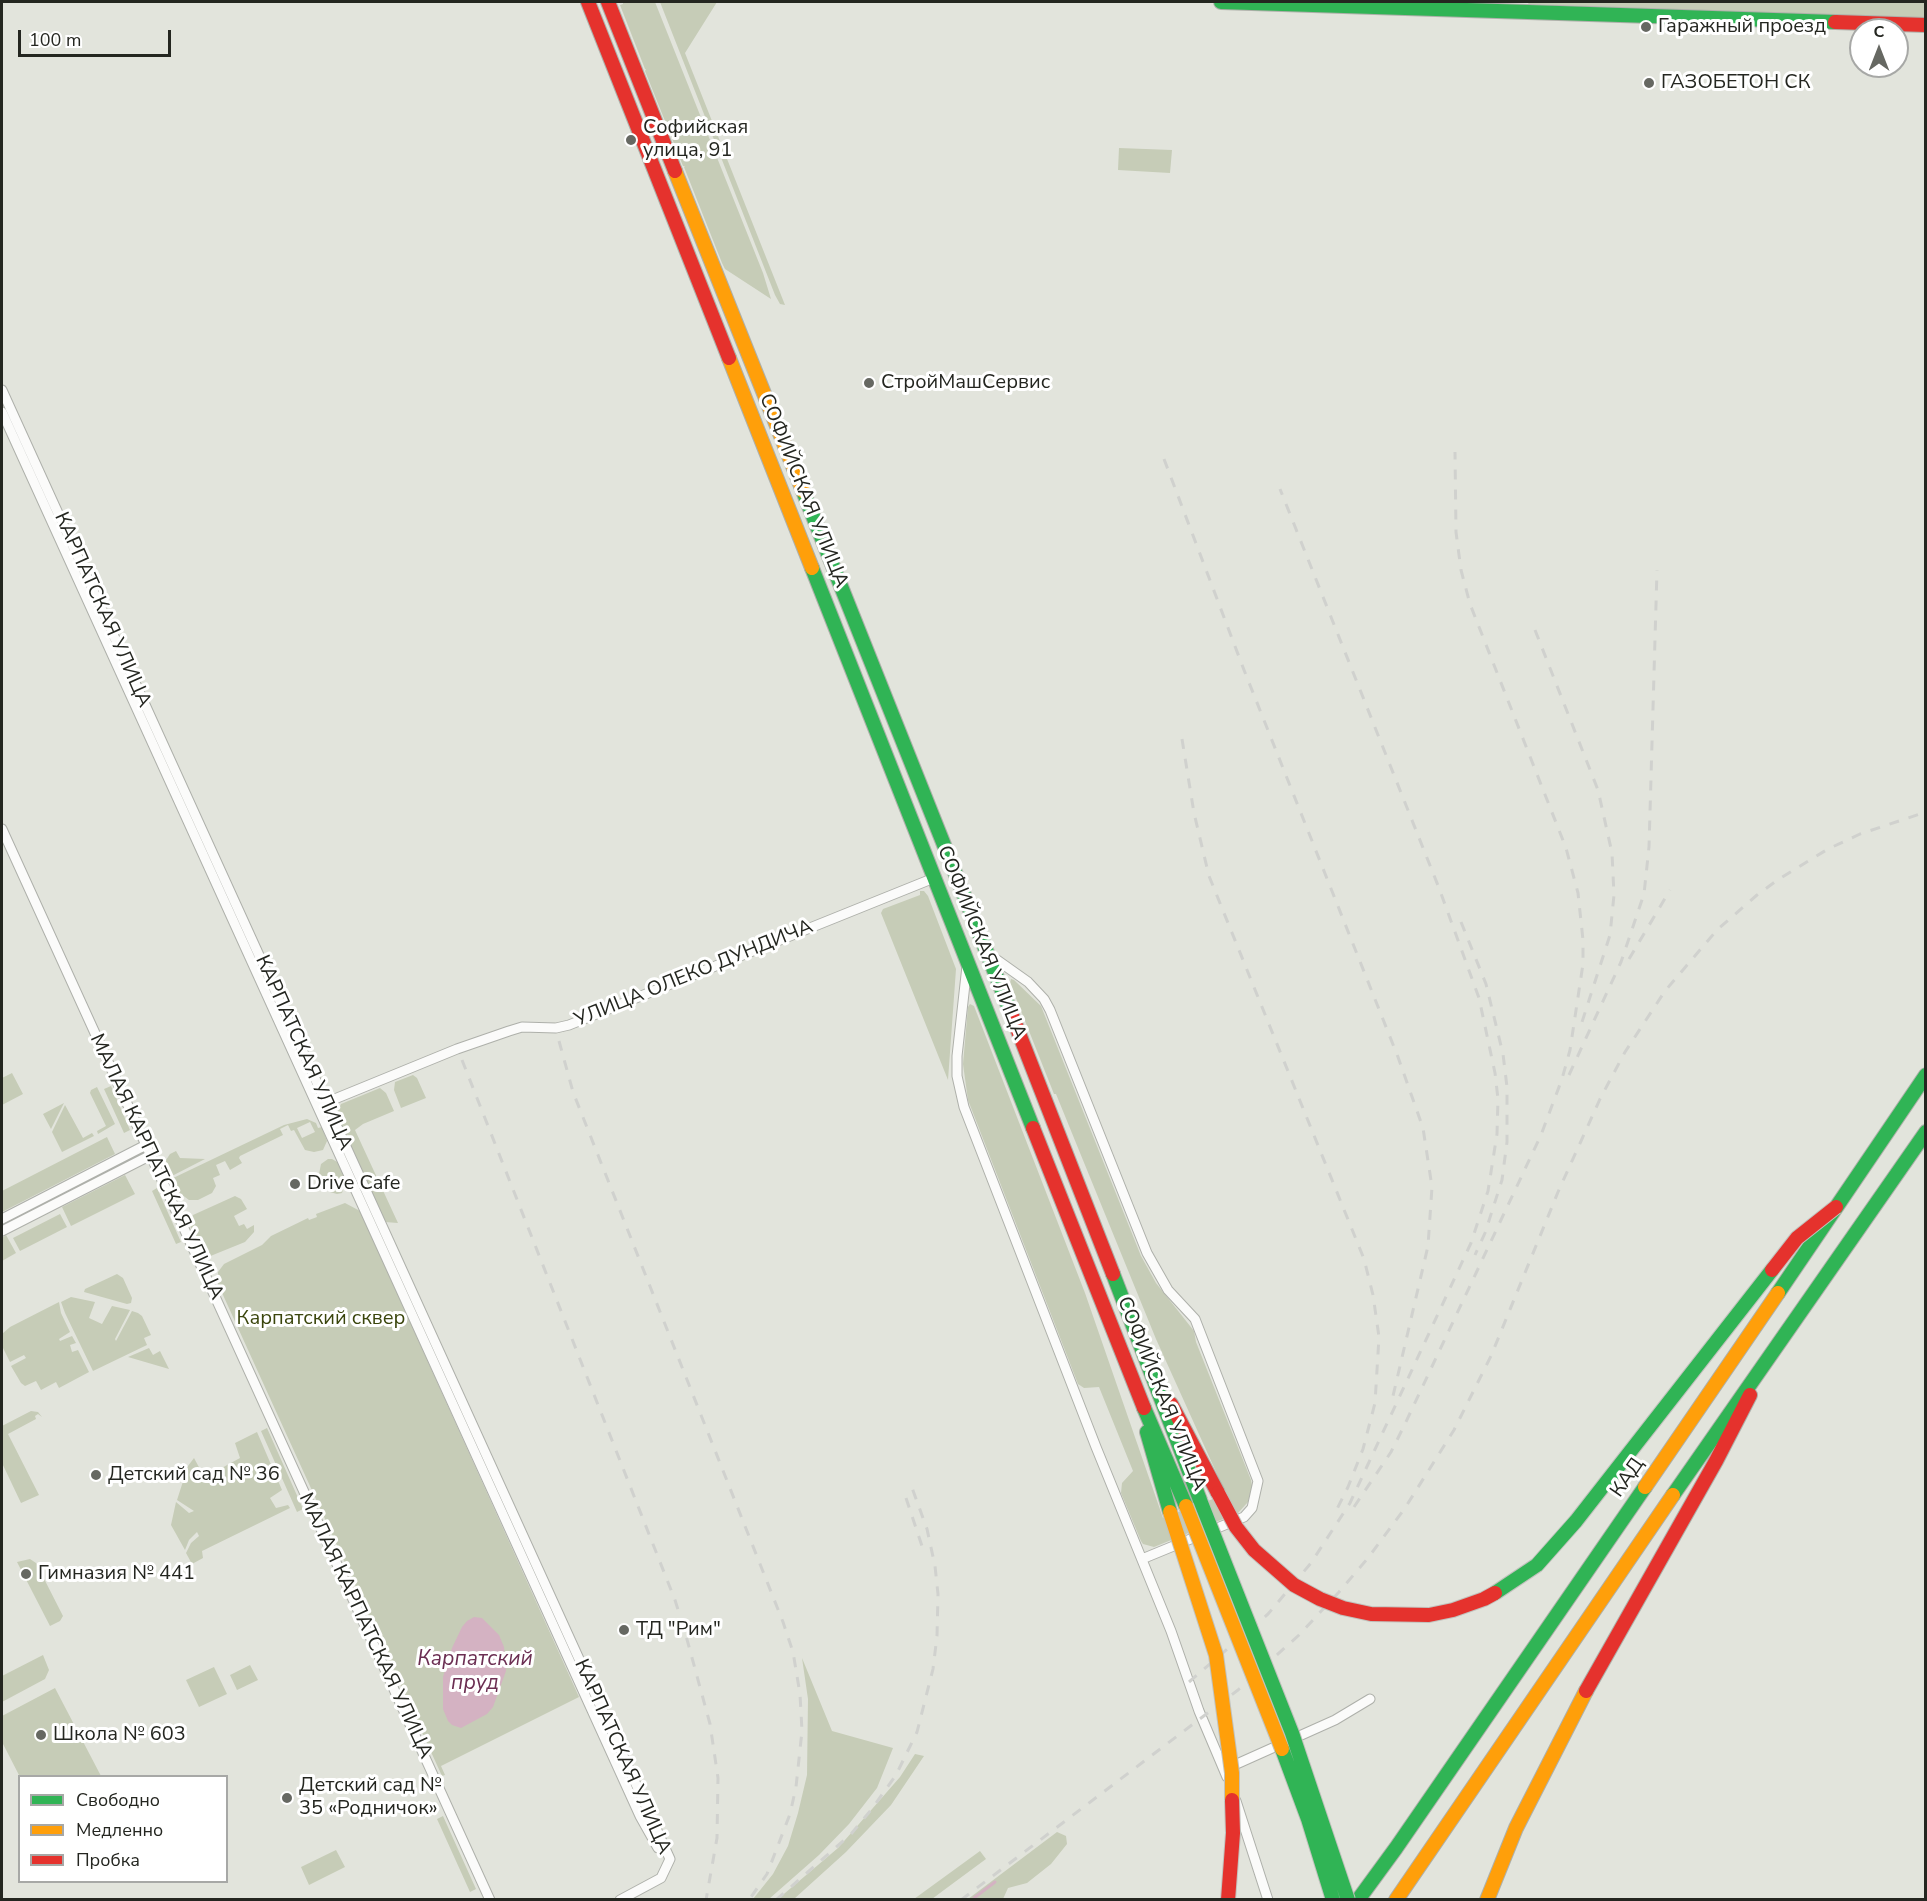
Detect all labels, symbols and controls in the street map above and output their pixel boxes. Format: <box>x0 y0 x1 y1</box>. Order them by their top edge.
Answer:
place label: Гаражный проезд <box>1658 15 1826 39</box>
scale bar <box>21 18 174 56</box>
north arrow <box>1849 18 1909 78</box>
marker: Гаражный проезд <box>1639 20 1653 34</box>
text: С <box>1874 21 1884 43</box>
text: 100 m <box>29 28 81 52</box>
place label: ГАЗОБЕТОН СК <box>1661 71 1811 95</box>
marker: ГАЗОБЕТОН СК <box>1642 76 1656 90</box>
place label: Софийская улица, 91 <box>643 116 748 163</box>
marker: Софийская улица, 91 <box>624 133 638 147</box>
place label: СтройМашСервис <box>881 371 1050 395</box>
marker: СтройМашСервис <box>862 376 876 390</box>
street label: СОФИЙСКАЯ УЛИЦА <box>753 391 853 591</box>
street label: КАРПАТСКАЯ УЛИЦА <box>48 509 156 711</box>
street label: СОФИЙСКАЯ УЛИЦА <box>931 843 1031 1043</box>
street label: УЛИЦА ОЛЕКО ДУНДИЧА <box>571 915 817 1033</box>
street label: КАРПАТСКАЯ УЛИЦА <box>249 952 357 1154</box>
street label: МАЛАЯ КАРПАТСКАЯ УЛИЦА <box>84 1030 228 1304</box>
place label: Drive Cafe <box>307 1172 400 1196</box>
marker: Drive Cafe <box>288 1177 302 1191</box>
street label: СОФИЙСКАЯ УЛИЦА <box>1111 1294 1211 1494</box>
park label: Карпатский сквер <box>237 1307 405 1331</box>
street label: КАД <box>1606 1454 1650 1502</box>
place label: Детский сад № 36 <box>108 1463 280 1487</box>
marker: Детский сад № 36 <box>89 1468 103 1482</box>
street label: МАЛАЯ КАРПАТСКАЯ УЛИЦА <box>293 1489 437 1763</box>
place label: Гимназия № 441 <box>38 1562 195 1586</box>
marker: Гимназия № 441 <box>19 1567 33 1581</box>
place label: ТД "Рим" <box>636 1618 721 1642</box>
marker: ТД "Рим" <box>617 1623 631 1637</box>
water label: Карпатский пруд <box>417 1647 533 1697</box>
street label: КАРПАТСКАЯ УЛИЦА <box>568 1656 676 1858</box>
place label: Школа № 603 <box>53 1723 186 1747</box>
marker: Школа № 603 <box>34 1728 48 1742</box>
place label: Детский сад № 35 «Родничок» <box>299 1774 442 1821</box>
legend <box>18 1775 228 1883</box>
text: Свободно <box>76 1788 160 1812</box>
marker: Детский сад № 35 «Родничок» <box>280 1791 294 1805</box>
text: Медленно <box>76 1818 163 1842</box>
text: Пробка <box>76 1848 140 1872</box>

